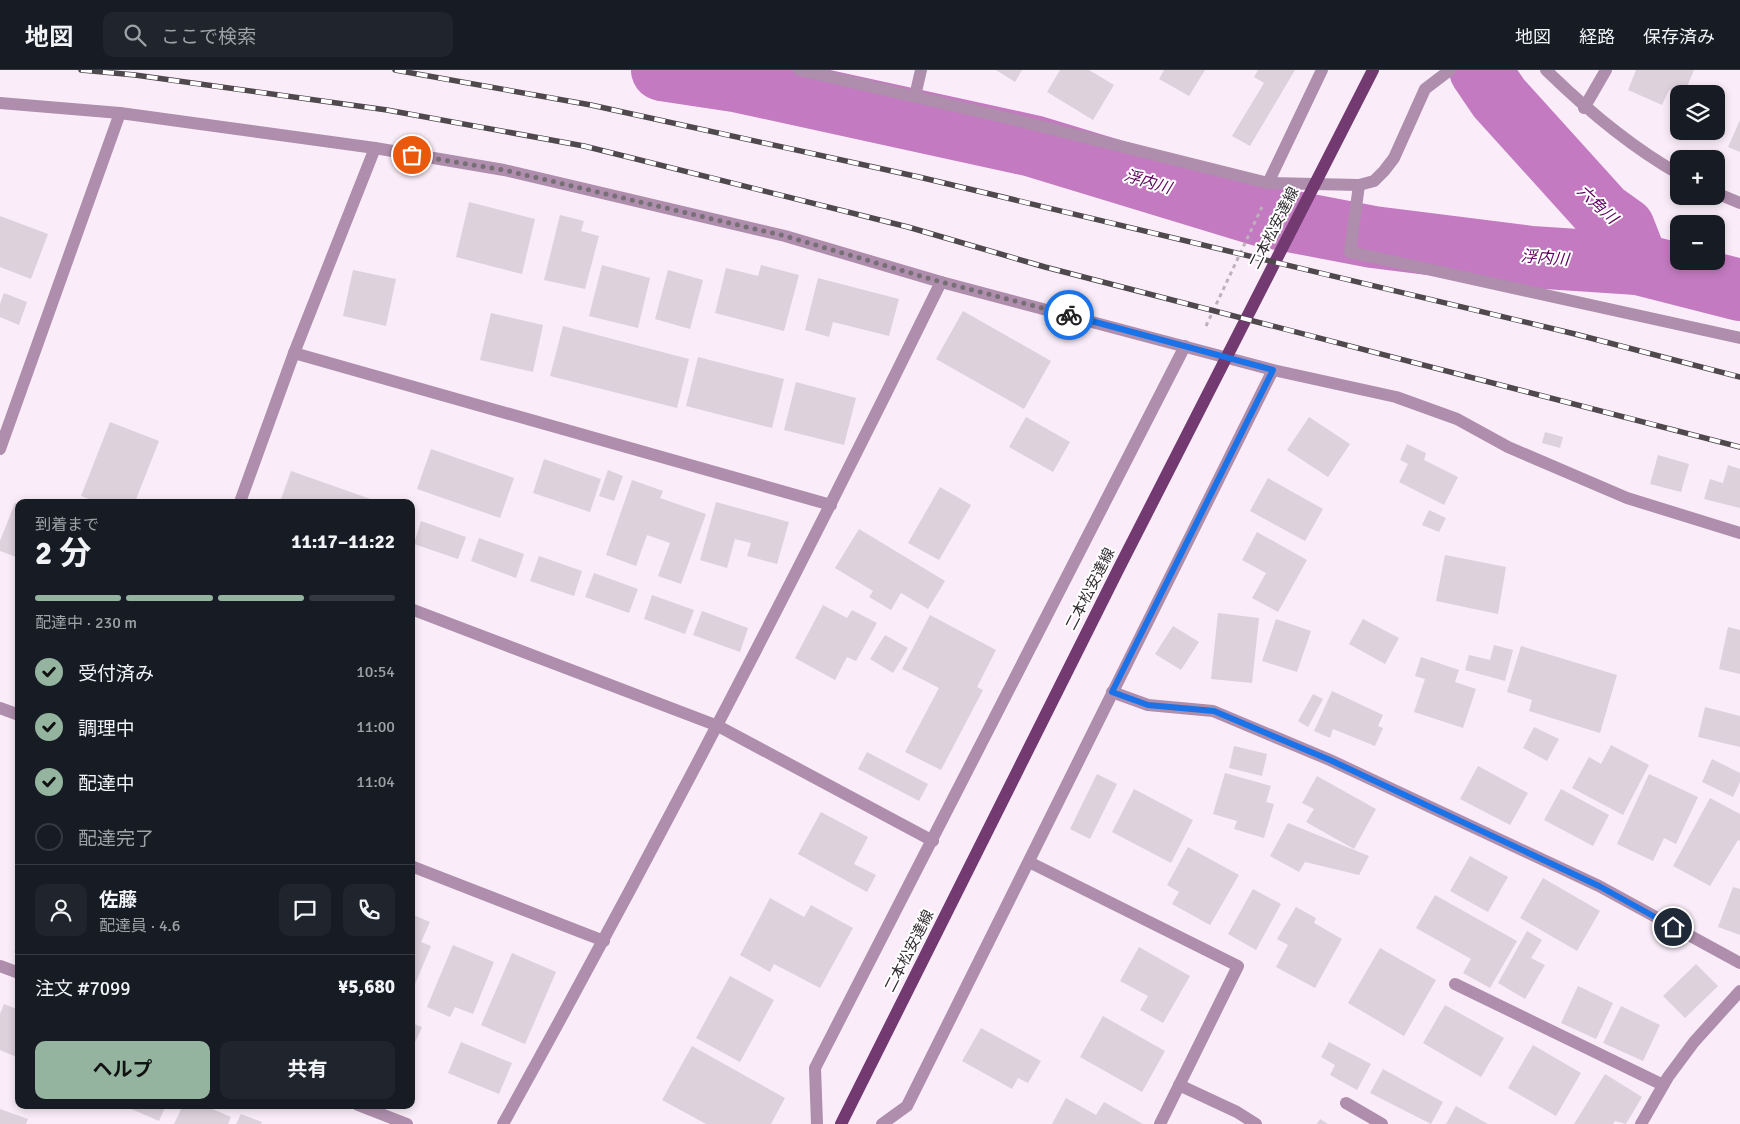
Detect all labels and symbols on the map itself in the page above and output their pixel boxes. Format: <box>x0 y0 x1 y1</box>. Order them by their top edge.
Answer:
pin <box>391 134 433 176</box>
water label: 浮内川 <box>1122 165 1175 199</box>
water label: 六角川 <box>1573 181 1623 230</box>
street label: 二本松安達線 <box>1246 184 1302 272</box>
water label: 浮内川 <box>1520 246 1572 270</box>
courier <box>1044 290 1094 340</box>
street label: 二本松安達線 <box>1062 545 1118 633</box>
pin <box>1652 906 1694 948</box>
street label: 二本松安達線 <box>881 907 937 995</box>

